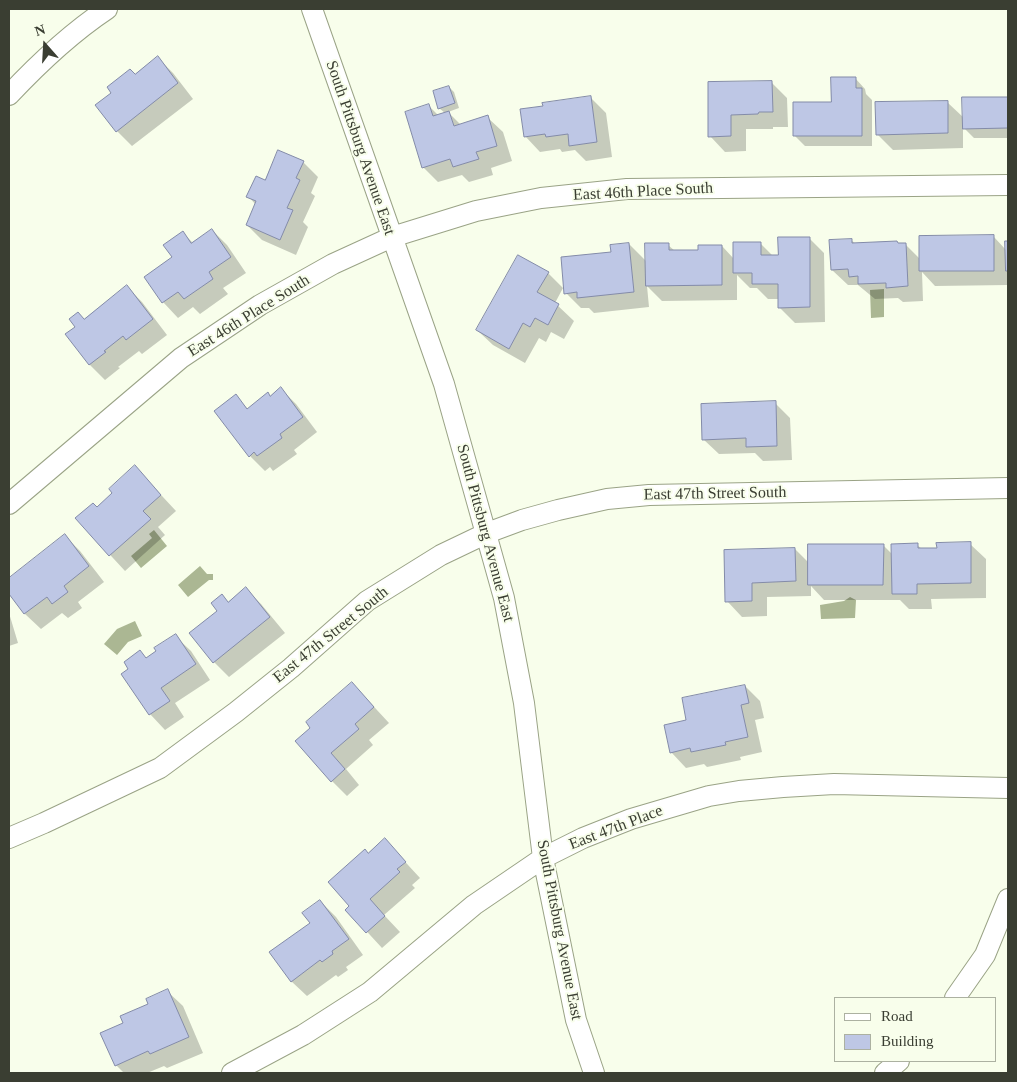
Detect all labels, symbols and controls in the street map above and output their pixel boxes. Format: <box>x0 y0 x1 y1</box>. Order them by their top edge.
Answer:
north arrow <box>20 20 70 70</box>
text: N <box>33 22 47 39</box>
street label: South Pittsburg Avenue East <box>321 58 399 238</box>
street label: East 46th Place South <box>573 179 713 205</box>
street label: East 46th Place South <box>185 271 313 361</box>
street label: South Pittsburg Avenue East <box>452 442 518 624</box>
street label: East 47th Street South <box>644 483 786 505</box>
street label: East 47th Street South <box>270 583 392 687</box>
street label: East 47th Place <box>567 801 665 855</box>
street label: South Pittsburg Avenue East <box>532 838 586 1022</box>
legend <box>834 997 997 1062</box>
text: Road <box>881 1008 913 1024</box>
text: Building <box>881 1033 934 1049</box>

